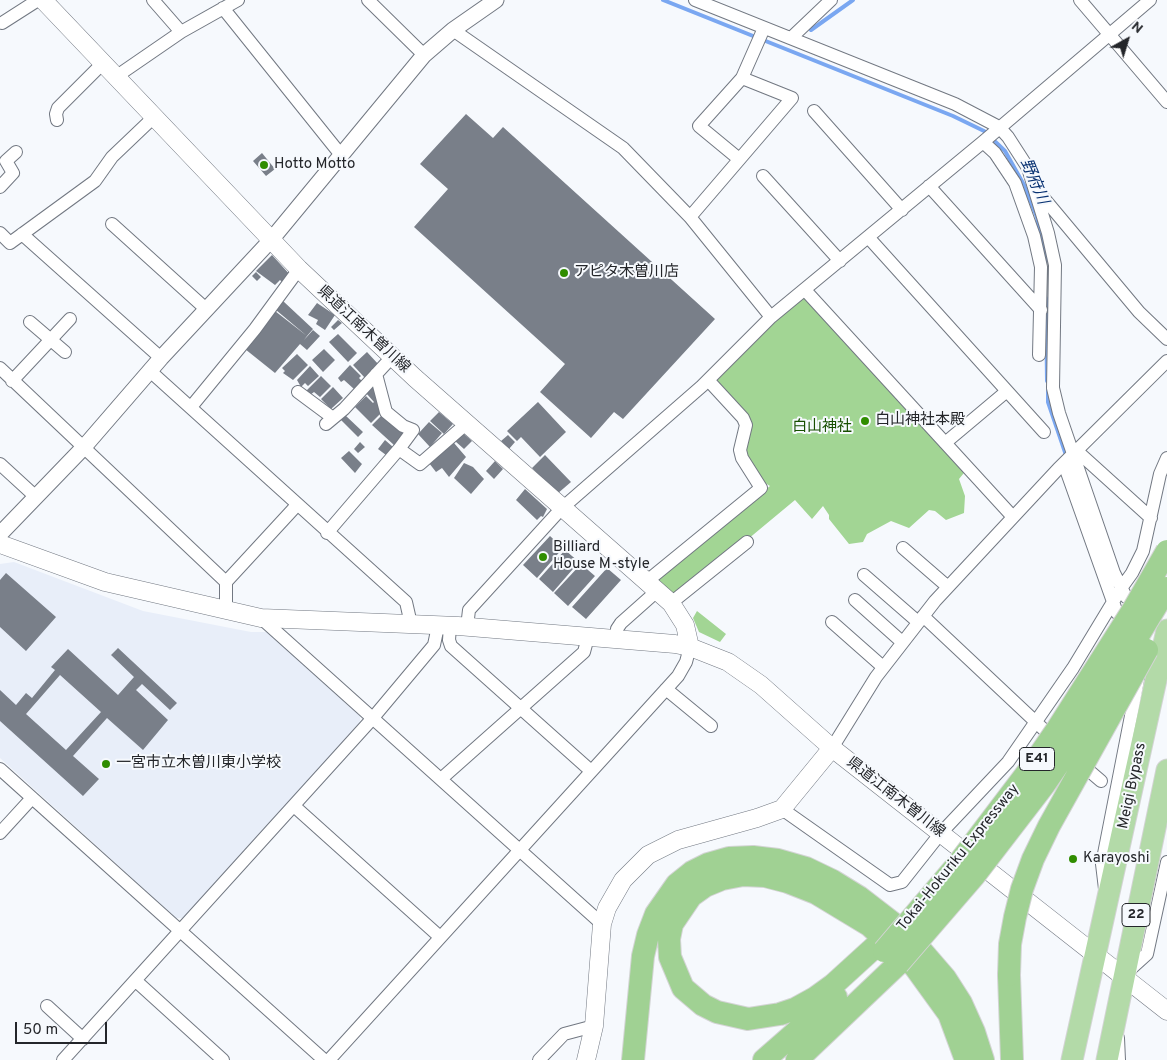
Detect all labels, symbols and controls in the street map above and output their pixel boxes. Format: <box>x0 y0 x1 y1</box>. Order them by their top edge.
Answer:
north arrow <box>1102 15 1152 65</box>
text: N <box>1127 18 1146 38</box>
place label: Hotto Motto <box>274 156 355 174</box>
water label: 野府川 <box>1015 156 1051 208</box>
marker: Hotto Motto <box>258 159 270 171</box>
place label: アピタ木曽川店 <box>574 264 679 282</box>
marker: アピタ木曽川店 <box>558 267 570 279</box>
street label: 県道江南木曽川線 <box>313 282 413 378</box>
place label: 白山神社本殿 <box>875 412 965 430</box>
marker: 白山神社本殿 <box>859 415 871 427</box>
park label: 白山神社 <box>792 419 852 437</box>
place label: Billiard House M-style <box>553 539 650 574</box>
marker: Billiard House M-style <box>537 551 549 563</box>
street label: Meigi Bypass <box>1115 741 1151 831</box>
road number: E41 <box>1020 748 1054 771</box>
street label: 県道江南木曽川線 <box>842 754 948 842</box>
place label: 一宮市立木曽川東小学校 <box>116 755 281 773</box>
marker: 一宮市立木曽川東小学校 <box>100 758 112 770</box>
street label: Tokai-Hokuriku Expressway <box>894 781 1024 935</box>
place label: Karayoshi <box>1083 850 1150 868</box>
marker: Karayoshi <box>1067 853 1079 865</box>
road number: 22 <box>1122 904 1150 926</box>
scale bar <box>18 1012 110 1044</box>
text: 50 m <box>23 1021 58 1040</box>

